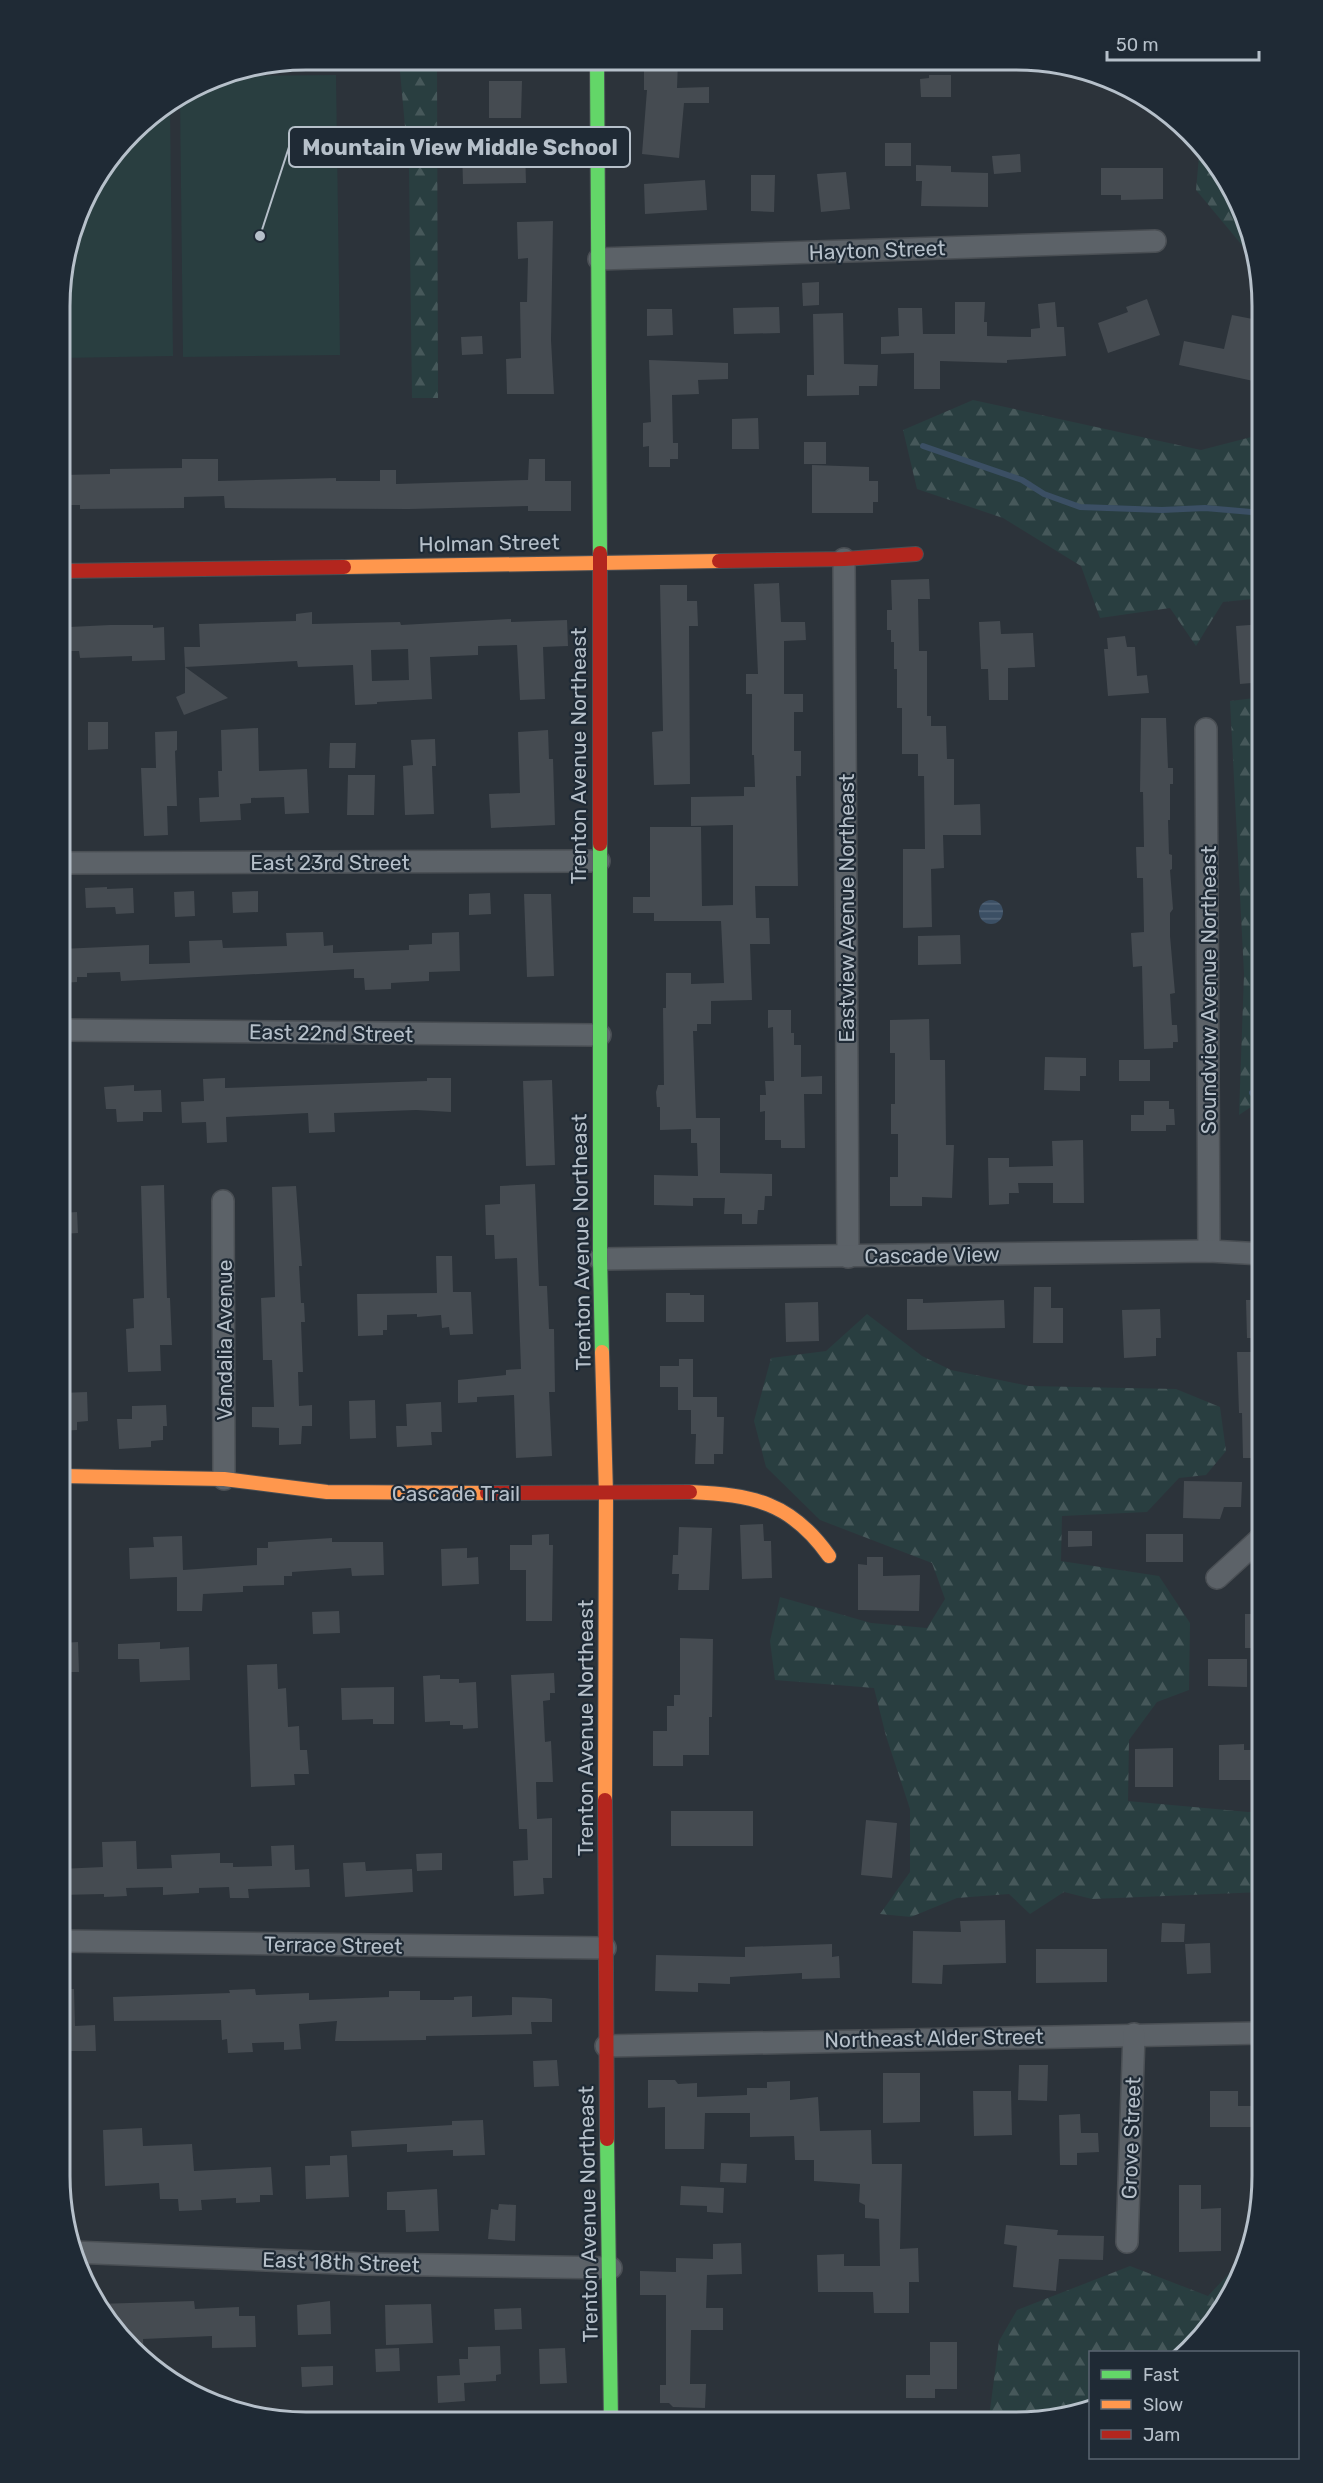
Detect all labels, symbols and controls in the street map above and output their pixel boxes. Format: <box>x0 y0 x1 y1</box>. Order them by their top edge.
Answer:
scale bar <box>1107 24 1258 62</box>
text: 50 m <box>1116 34 1159 56</box>
callout: Mountain View Middle School <box>289 127 630 167</box>
text: Mountain View Middle School <box>302 134 618 161</box>
street label: Hayton Street <box>808 235 946 265</box>
street label: Holman Street <box>418 529 560 557</box>
street label: Trenton Avenue Northeast <box>566 628 591 884</box>
street label: Eastview Avenue Northeast <box>834 774 859 1042</box>
street label: Soundview Avenue Northeast <box>1196 846 1221 1134</box>
street label: East 23rd Street <box>250 850 410 875</box>
street label: East 22nd Street <box>249 1019 413 1047</box>
street label: Trenton Avenue Northeast <box>566 1113 596 1371</box>
street label: Cascade View <box>864 1241 1000 1269</box>
street label: Vandalia Avenue <box>212 1260 237 1420</box>
street label: Cascade Trail <box>392 1481 520 1506</box>
street label: Trenton Avenue Northeast <box>573 1600 598 1856</box>
street label: Terrace Street <box>264 1931 402 1959</box>
street label: Northeast Alder Street <box>824 2024 1044 2052</box>
street label: Grove Street <box>1116 2076 1146 2200</box>
street label: Trenton Avenue Northeast <box>573 2085 603 2343</box>
street label: East 18th Street <box>262 2247 420 2277</box>
legend <box>1089 2351 1299 2459</box>
text: Fast <box>1143 2364 1179 2386</box>
text: Slow <box>1143 2394 1183 2416</box>
text: Jam <box>1143 2424 1180 2446</box>

